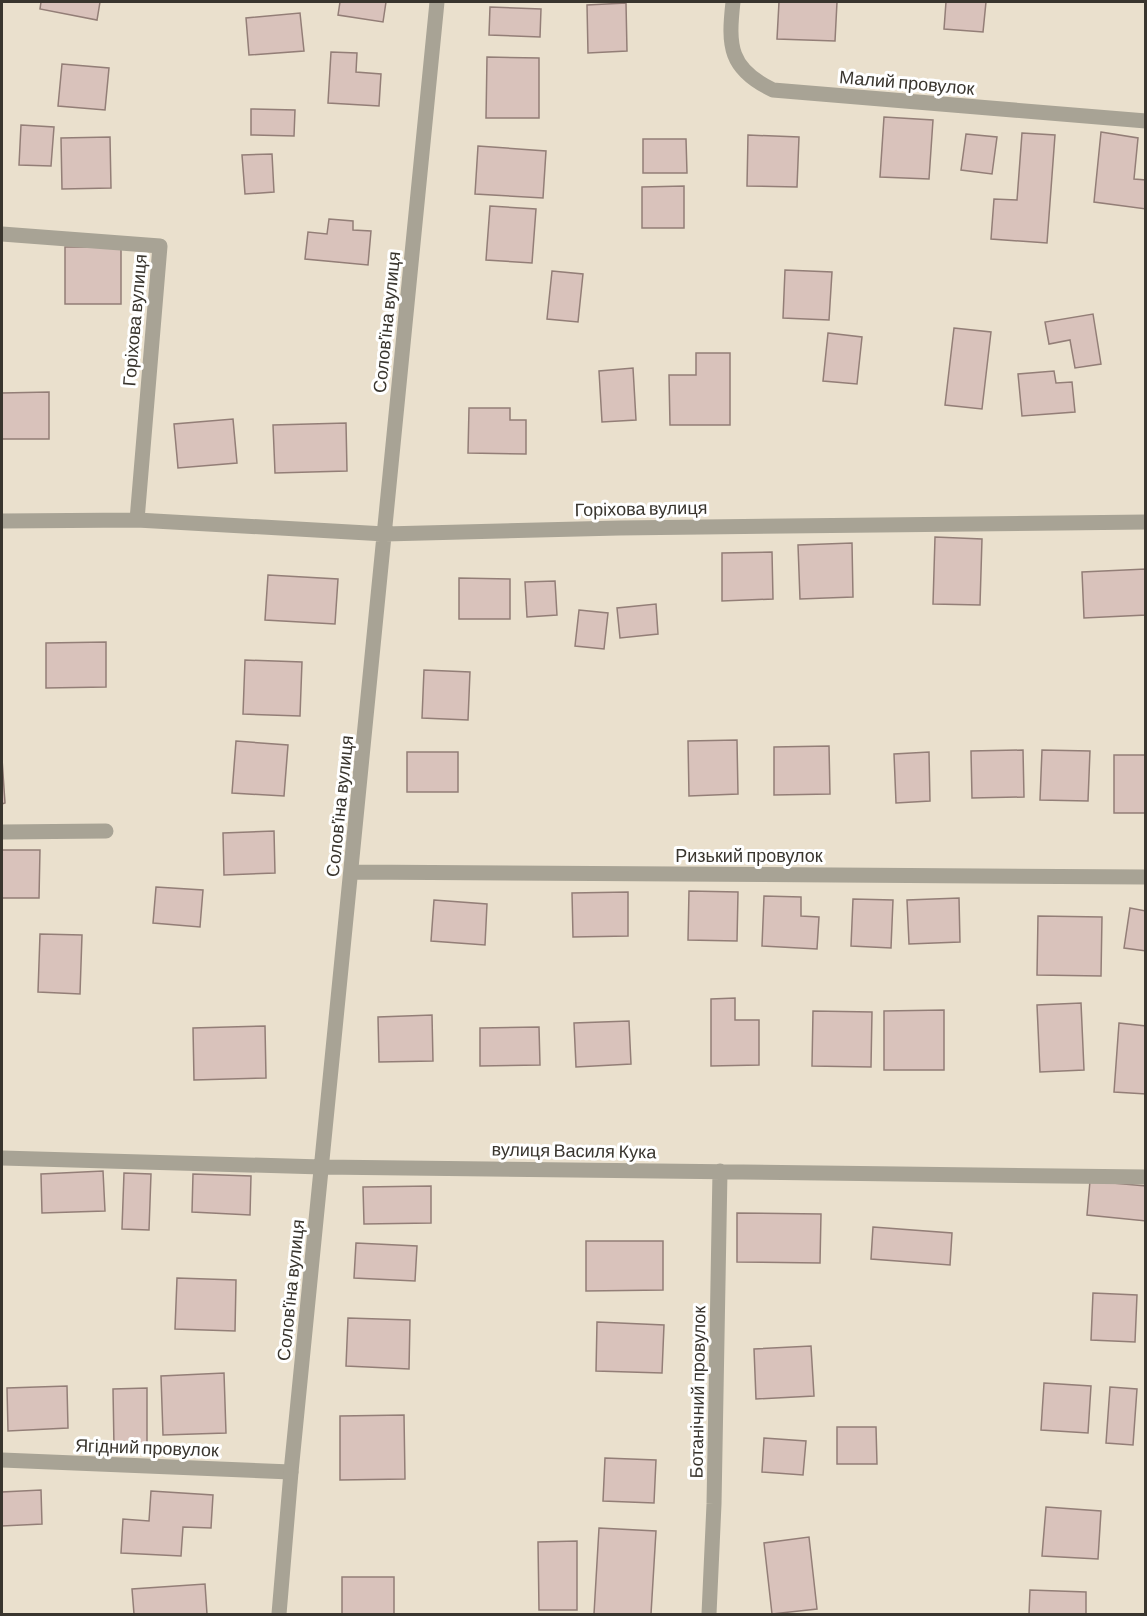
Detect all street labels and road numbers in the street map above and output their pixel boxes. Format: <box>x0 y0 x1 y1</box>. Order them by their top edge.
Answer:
street label: Малий провулок <box>839 65 976 99</box>
street label: Солов'їна вулиця <box>368 250 404 394</box>
street label: Горіхова вулиця <box>117 253 151 387</box>
street label: Горіхова вулиця <box>574 496 708 520</box>
street label: Солов'їна вулиця <box>321 734 357 878</box>
street label: Ризький провулок <box>675 844 823 866</box>
street label: вулиця Василя Кука <box>491 1138 657 1162</box>
street label: Солов'їна вулиця <box>272 1218 308 1362</box>
street label: Ботанічний провулок <box>684 1305 710 1478</box>
street label: Ягідний провулок <box>75 1433 219 1461</box>

